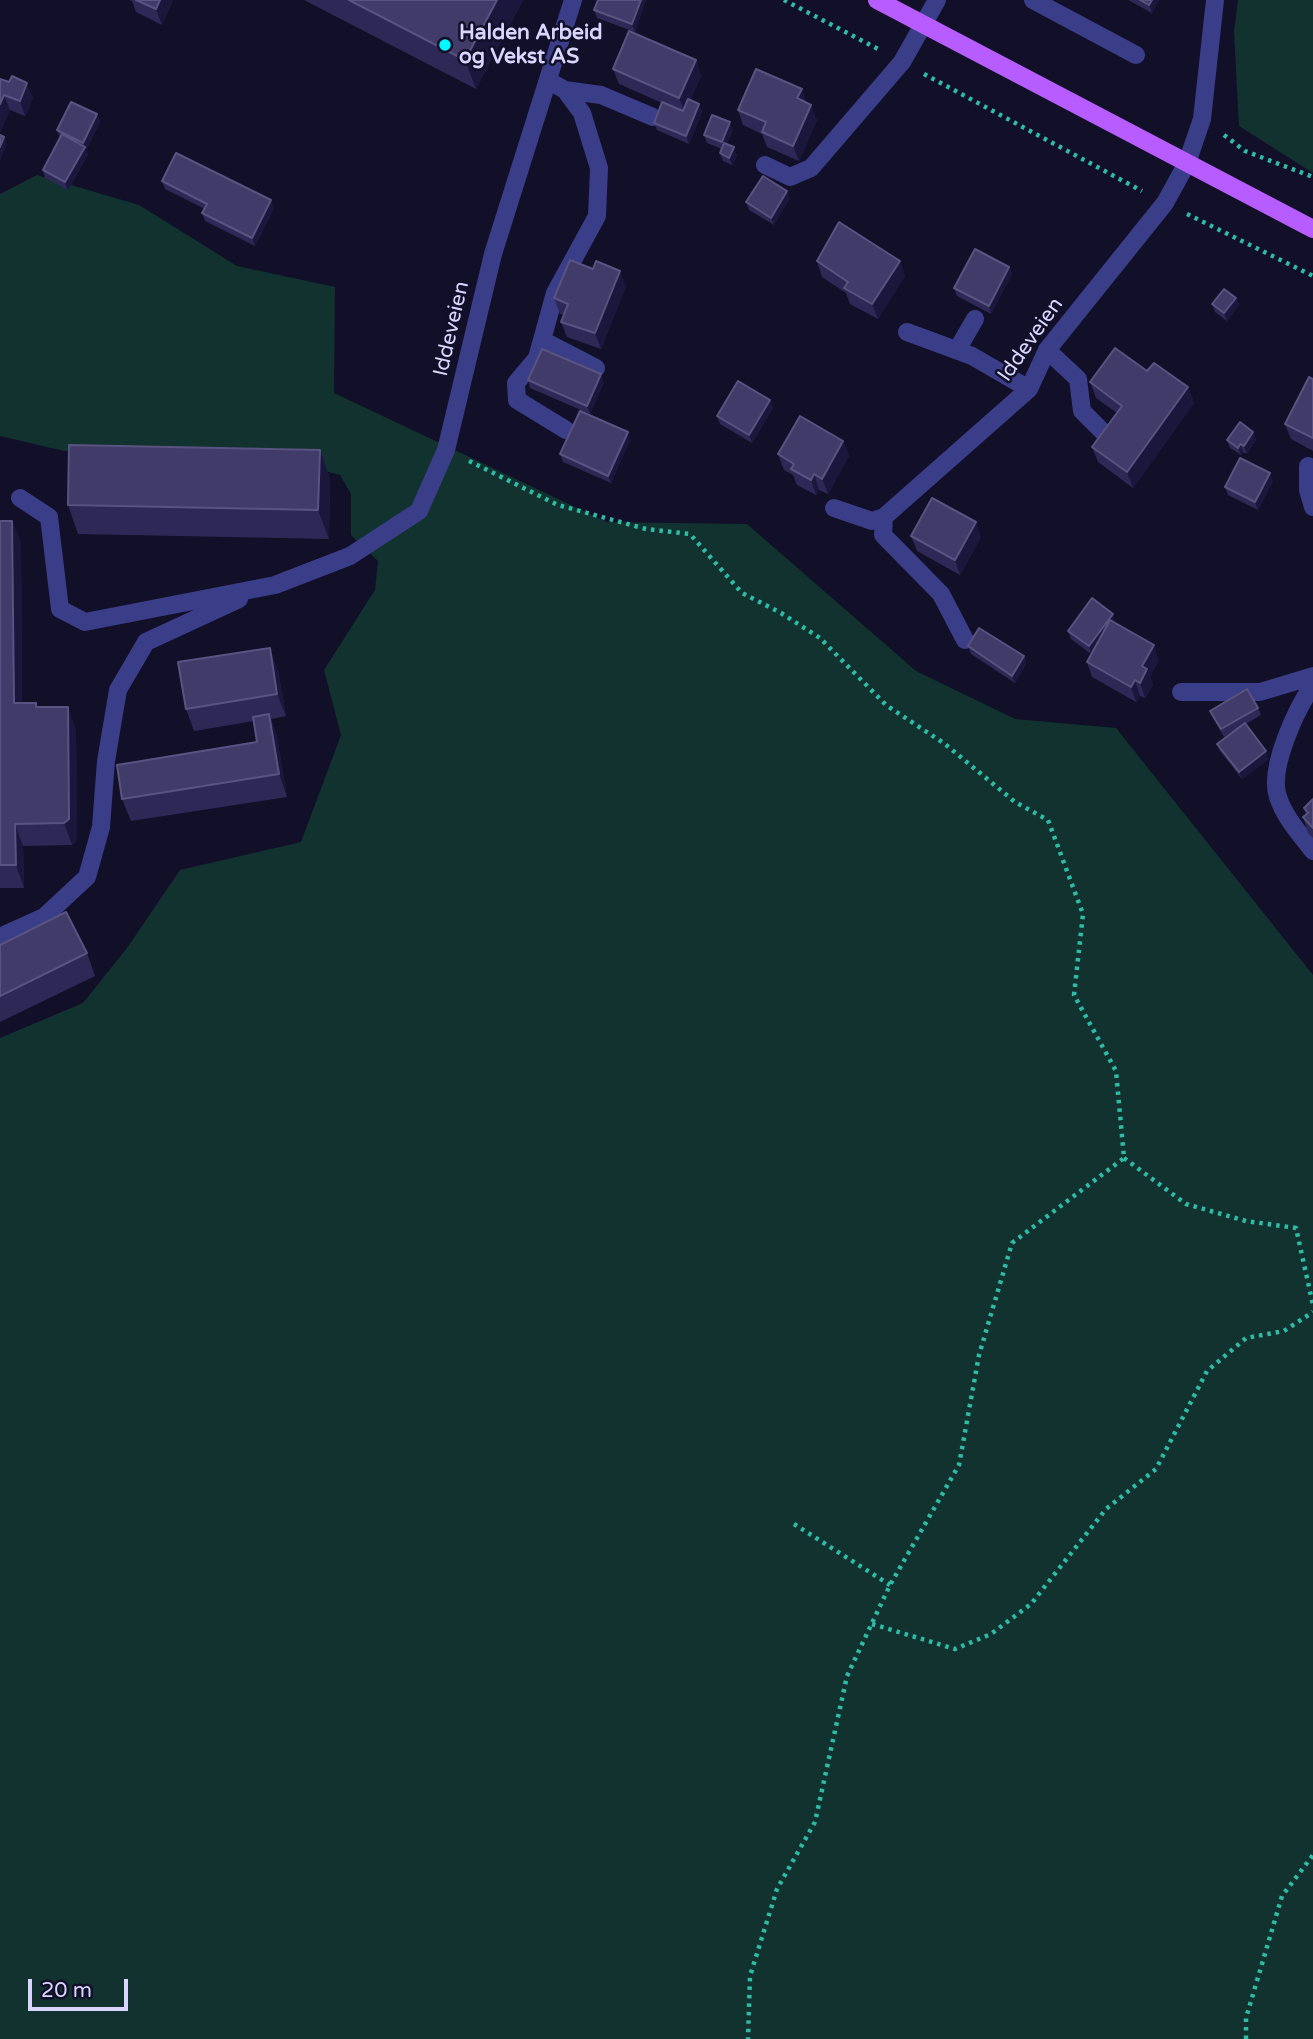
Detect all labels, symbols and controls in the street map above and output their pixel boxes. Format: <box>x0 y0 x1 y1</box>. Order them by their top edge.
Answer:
place label: Halden Arbeid og Vekst AS <box>459 20 602 70</box>
marker: Halden Arbeid og Vekst AS <box>437 37 453 53</box>
street label: Iddeveien <box>429 279 475 379</box>
street label: Iddeveien <box>993 293 1069 387</box>
scale bar <box>32 1966 131 2010</box>
text: 20 m <box>41 1978 92 2003</box>

